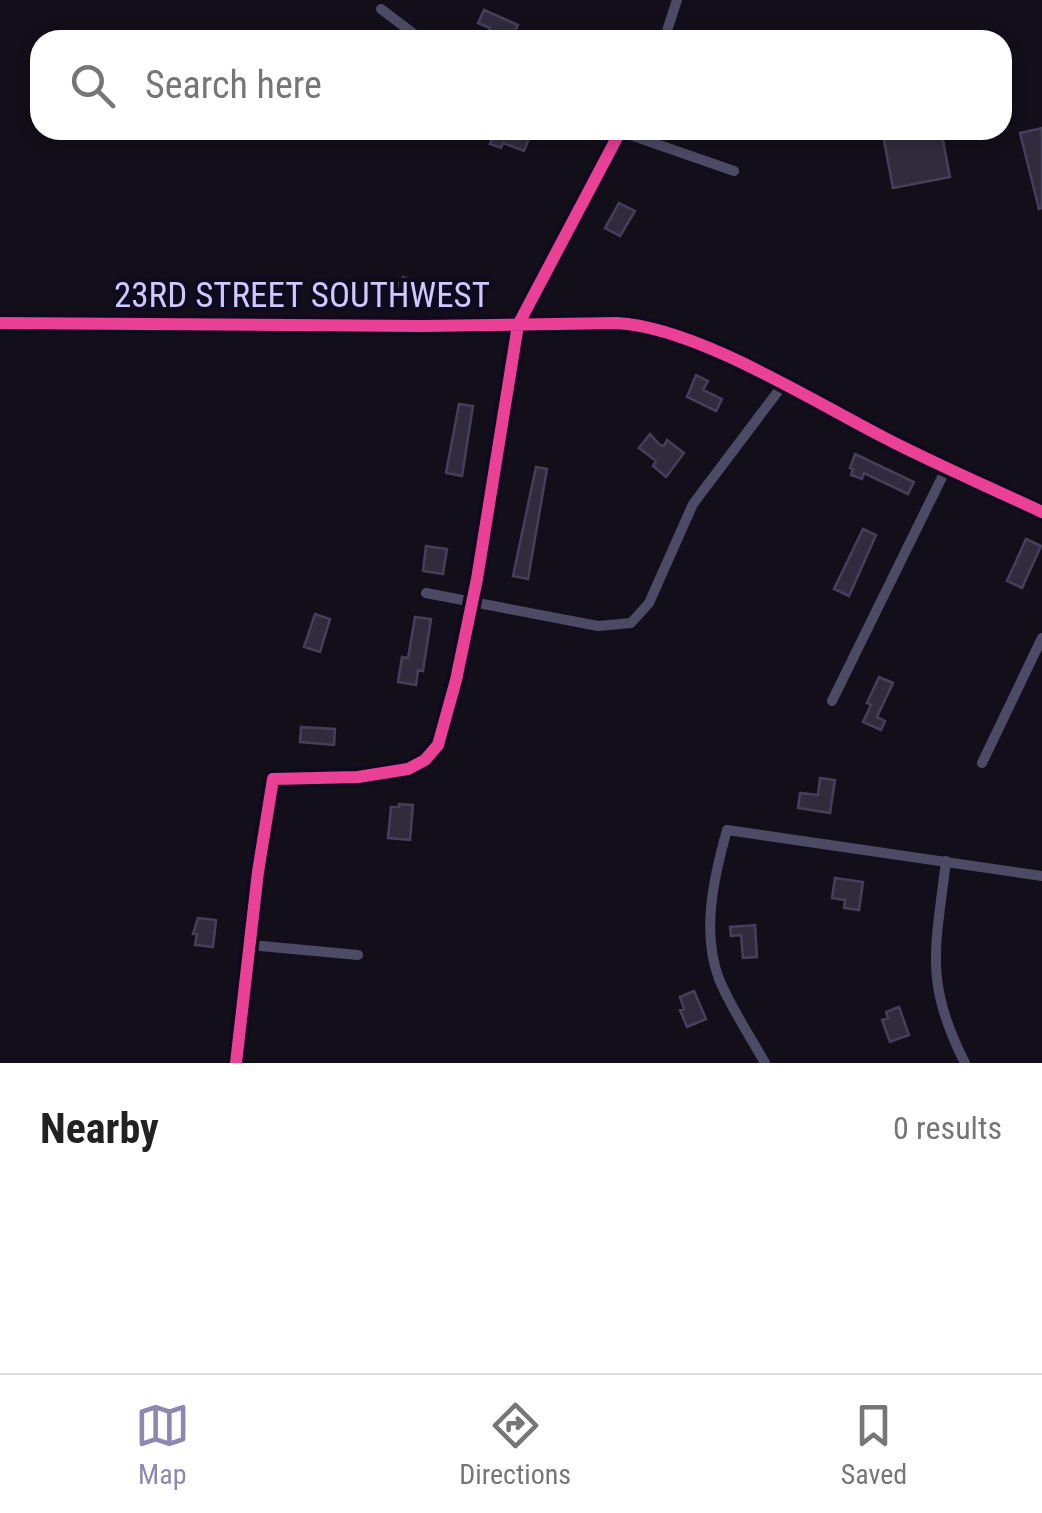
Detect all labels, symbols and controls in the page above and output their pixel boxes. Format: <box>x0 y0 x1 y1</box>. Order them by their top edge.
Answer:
search box <box>30 30 1012 140</box>
icon: search <box>65 58 120 113</box>
text: Search here <box>145 63 322 107</box>
street label: 23RD STREET SOUTHWEST <box>114 275 490 316</box>
text: Nearby <box>40 1104 159 1153</box>
text: 0 results <box>893 1109 1002 1147</box>
tab: Map <box>135 1398 190 1491</box>
tab: Directions <box>459 1398 571 1491</box>
tab: Saved <box>841 1398 907 1491</box>

